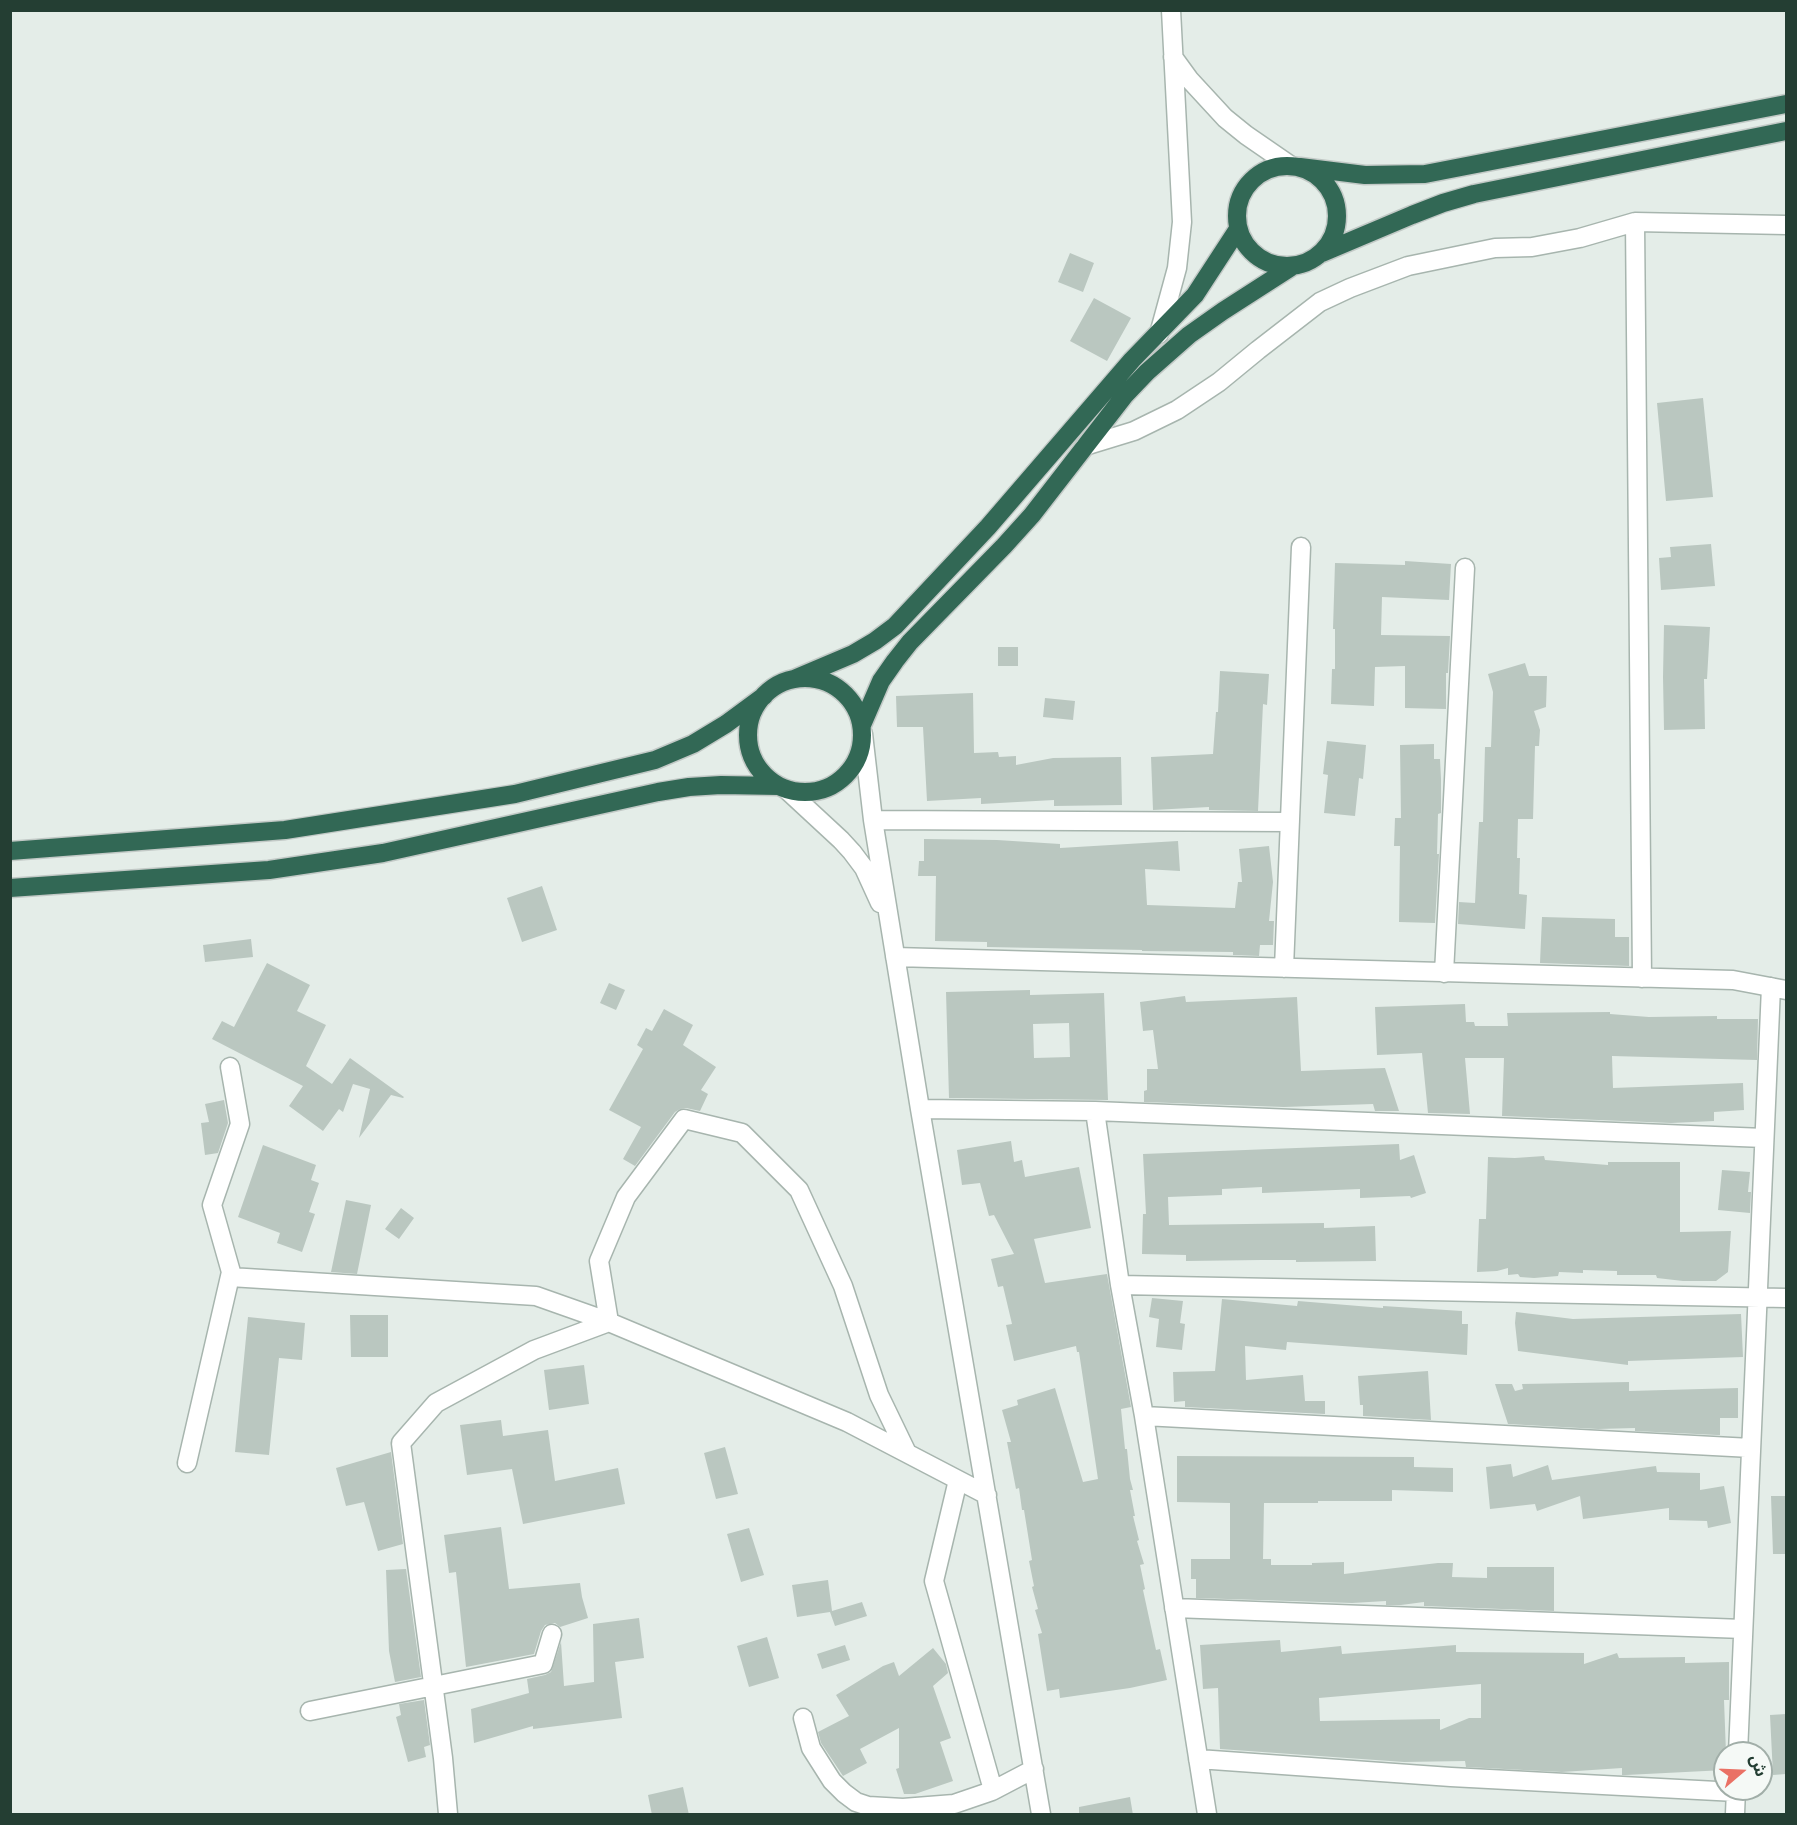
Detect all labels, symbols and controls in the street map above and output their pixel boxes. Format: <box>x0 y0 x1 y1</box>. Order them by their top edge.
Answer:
north arrow <box>1713 1741 1773 1801</box>
text: ش <box>1744 1752 1772 1780</box>

